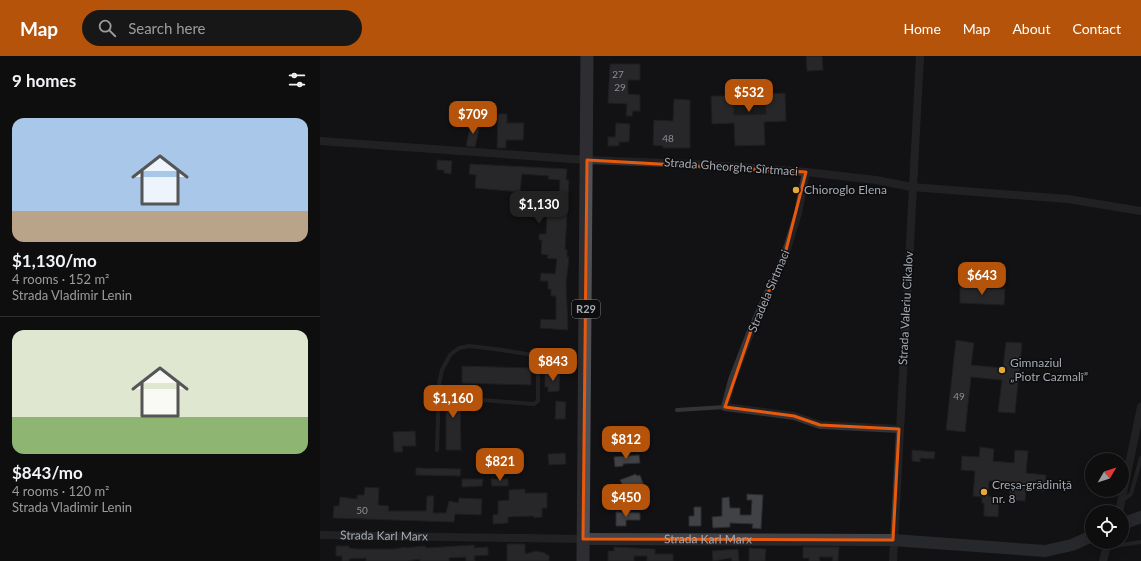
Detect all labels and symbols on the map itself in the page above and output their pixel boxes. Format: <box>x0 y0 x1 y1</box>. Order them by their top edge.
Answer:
house number: 27 <box>612 68 624 80</box>
pin: $532 <box>725 79 773 113</box>
house number: 29 <box>614 81 626 93</box>
pin: $709 <box>449 101 497 135</box>
house number: 48 <box>662 132 674 144</box>
street label: Strada Gheorghe Sîrtmaci <box>664 154 799 179</box>
place label: Chioroglo Elena <box>804 182 887 197</box>
marker: Chioroglo Elena <box>791 185 801 195</box>
pin: $1,130 <box>506 191 572 225</box>
street label: Stradela Sîrtmaci <box>744 247 793 334</box>
street label: Strada Valeriu Cikalov <box>895 250 916 365</box>
pin: $643 <box>958 262 1006 296</box>
road number: R29 <box>572 300 600 318</box>
pin: $843 <box>529 348 577 382</box>
place label: Gimnaziul „Piotr Cazmalî” <box>1010 355 1088 384</box>
marker: Gimnaziul „Piotr Cazmalî” <box>997 365 1007 375</box>
pin: $1,160 <box>420 385 486 419</box>
house number: 49 <box>953 390 965 402</box>
pin: $812 <box>602 426 650 460</box>
pin: $821 <box>476 448 524 482</box>
north arrow <box>1085 453 1129 497</box>
place label: Creșa-grădiniță nr. 8 <box>992 477 1072 506</box>
pin: $450 <box>602 484 650 518</box>
marker: Creșa-grădiniță nr. 8 <box>979 487 989 497</box>
house number: 50 <box>356 504 368 516</box>
street label: Strada Karl Marx <box>340 527 428 544</box>
street label: Strada Karl Marx <box>664 531 752 547</box>

